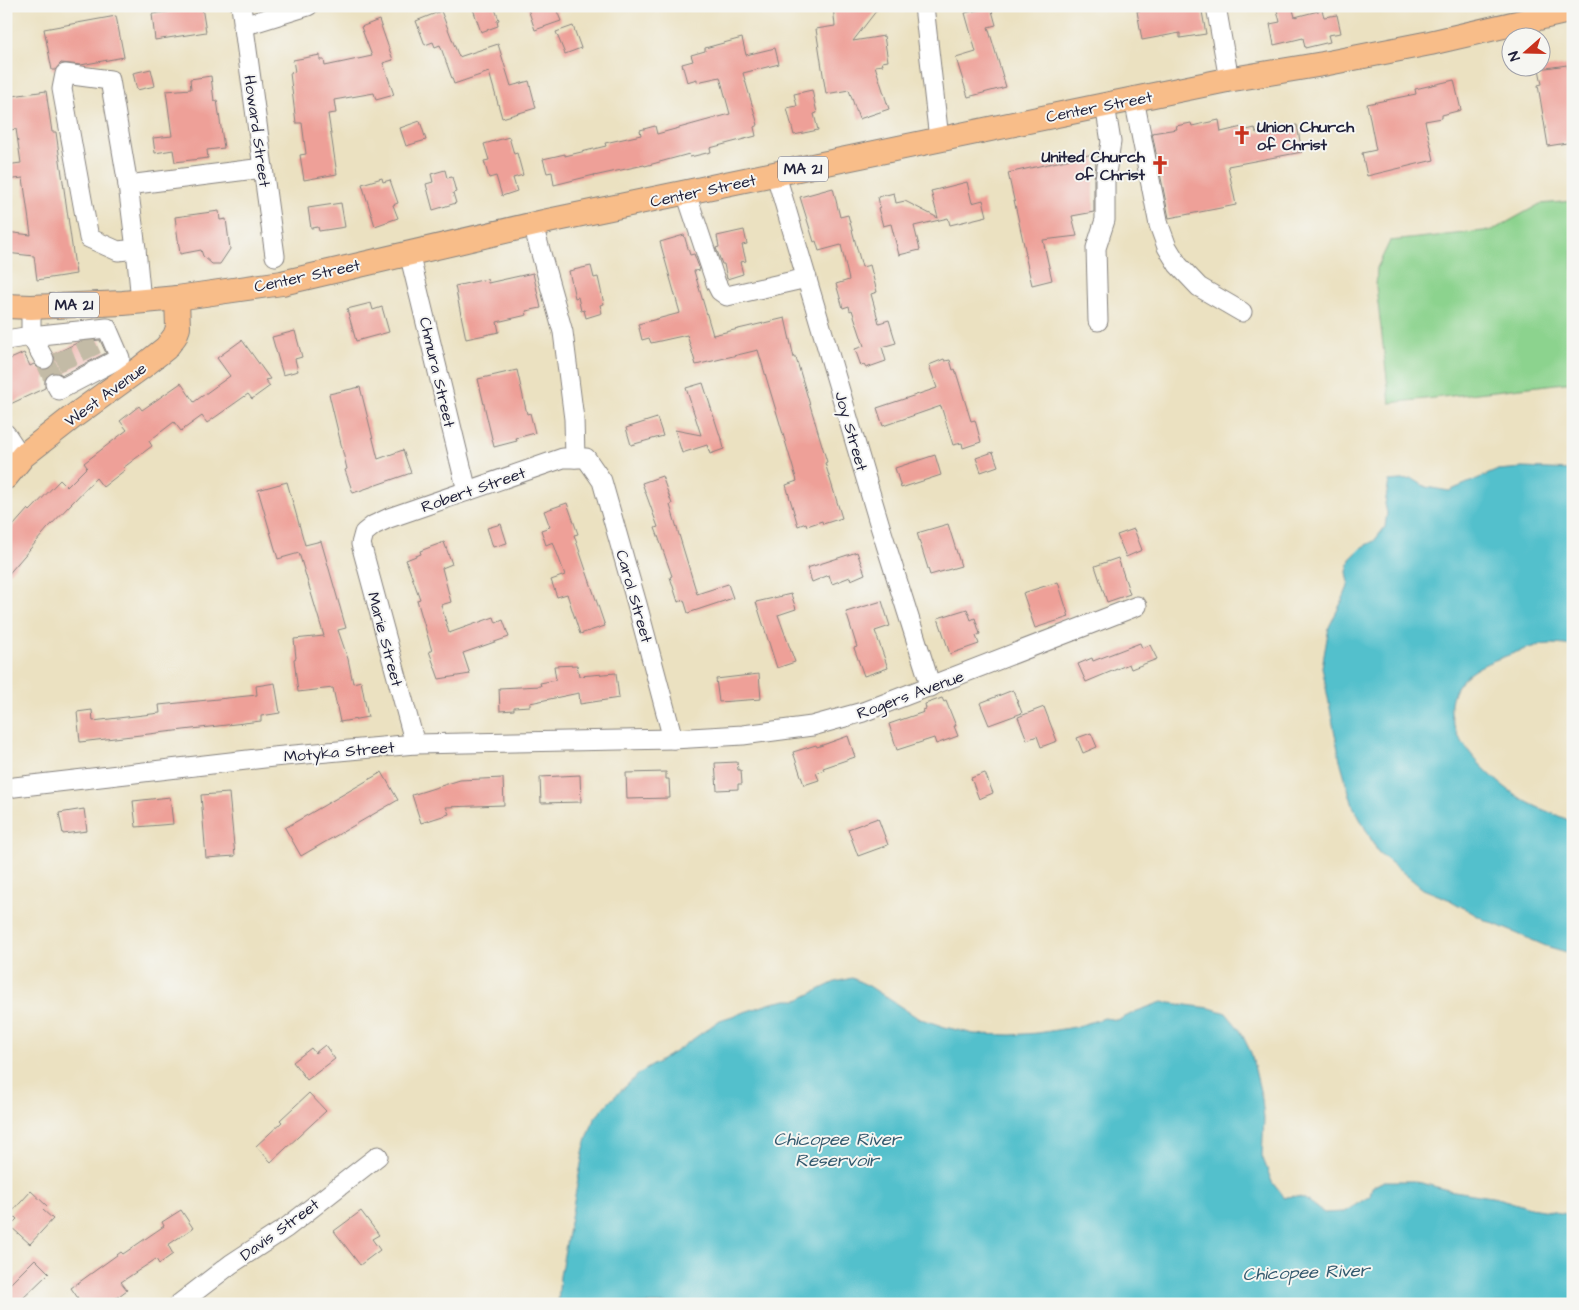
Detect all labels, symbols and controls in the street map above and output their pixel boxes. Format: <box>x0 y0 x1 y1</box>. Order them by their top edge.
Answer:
north arrow <box>1502 28 1552 78</box>
text: N <box>1504 48 1526 64</box>
street label: Howard Street <box>238 74 276 189</box>
street label: Center Street <box>1044 86 1155 128</box>
place label: Union Church of Christ <box>1257 116 1355 156</box>
church icon: Union Church of Christ <box>1231 124 1253 146</box>
place label: United Church of Christ <box>1042 146 1146 186</box>
church icon: United Church of Christ <box>1149 154 1171 176</box>
road number: MA 21 <box>778 156 828 182</box>
street label: Center Street <box>648 169 759 213</box>
street label: Center Street <box>252 254 363 298</box>
road number: MA 21 <box>49 292 99 318</box>
street label: Chmura Street <box>414 315 461 430</box>
street label: West Avenue <box>60 357 151 432</box>
street label: Joy Street <box>828 389 873 475</box>
street label: Robert Street <box>418 462 529 518</box>
street label: Carol Street <box>610 547 658 646</box>
street label: Marie Street <box>362 590 408 689</box>
street label: Rogers Avenue <box>854 665 968 725</box>
street label: Motyka Street <box>283 736 396 769</box>
water label: Chicopee River Reservoir <box>773 1127 903 1173</box>
street label: Davis Street <box>235 1193 324 1266</box>
water label: Chicopee River <box>1242 1258 1372 1287</box>

